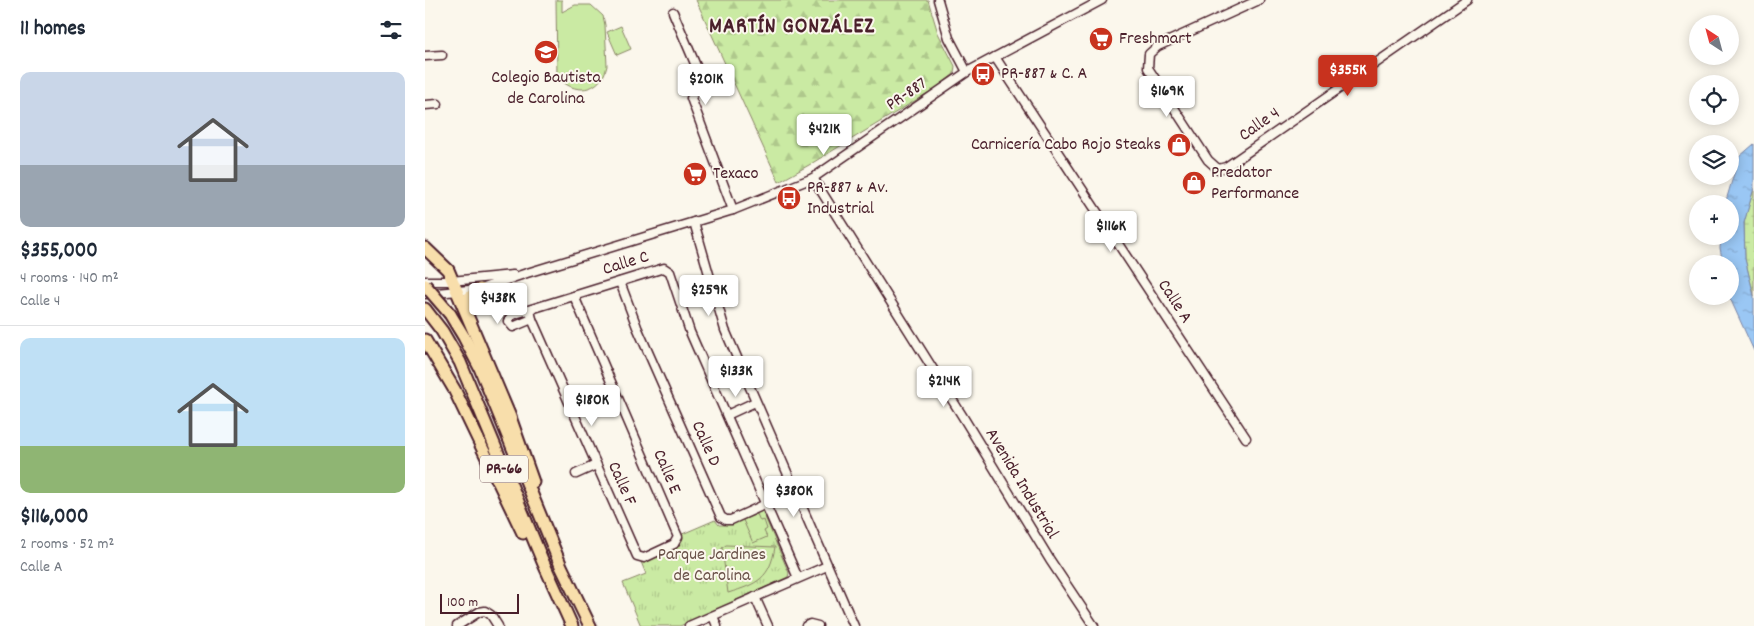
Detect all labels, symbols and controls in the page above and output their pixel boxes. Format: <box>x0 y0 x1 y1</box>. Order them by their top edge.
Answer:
district label: MARTÍN GONZÁLEZ <box>709 12 875 43</box>
text: 11 homes <box>20 15 85 45</box>
north arrow <box>1689 15 1739 65</box>
map controls <box>1689 15 1739 305</box>
icon: filters <box>377 16 405 44</box>
supermarket icon: Freshmart <box>1088 26 1114 52</box>
place label: Freshmart <box>1119 27 1192 52</box>
school or university icon: Colegio Bautista de Carolina <box>533 39 559 65</box>
pin: $355K <box>1313 54 1383 97</box>
text: $355K <box>1329 59 1367 82</box>
bus stop icon: PR-887 & C. A <box>970 61 996 87</box>
place label: PR-887 & C. A <box>1001 62 1088 87</box>
pin: $201K <box>671 64 741 106</box>
place label: Colegio Bautista de Carolina <box>491 66 601 112</box>
text: $201K <box>689 68 723 91</box>
street label: PR-887 <box>882 72 932 118</box>
button: locate <box>1689 75 1739 125</box>
pin: $169K <box>1132 76 1202 118</box>
text: $169K <box>1150 80 1184 103</box>
street label: Calle 4 <box>1234 102 1286 148</box>
icon: home <box>168 105 258 195</box>
pin: $421K <box>789 114 859 156</box>
text: $421K <box>808 118 840 141</box>
shop icon: Carnicería Cabo Rojo Steaks <box>1166 132 1192 158</box>
place label: Carnicería Cabo Rojo Steaks <box>971 133 1161 158</box>
button: layers <box>1689 135 1739 185</box>
supermarket icon: Texaco <box>682 161 708 187</box>
place label: Predator Performance <box>1211 161 1299 207</box>
place label: Texaco <box>713 162 759 187</box>
shop icon: Predator Performance <box>1181 170 1207 196</box>
place label: PR-887 & Av. Industrial <box>807 176 888 222</box>
bus stop icon: PR-887 & Av. Industrial <box>776 185 802 211</box>
button: + <box>1689 195 1739 245</box>
pin: $116K <box>1076 210 1146 253</box>
text: $116K <box>1096 215 1126 238</box>
text: $355,000 <box>20 237 98 267</box>
street label: Calle C <box>600 245 652 283</box>
button: − <box>1689 255 1739 305</box>
text: 4 rooms · 140 m² <box>20 267 119 290</box>
pin: $259K <box>674 274 744 317</box>
street label: Calle A <box>1151 275 1198 329</box>
text: $259K <box>690 279 728 302</box>
pin: $438K <box>463 282 533 325</box>
text: $438K <box>480 287 516 310</box>
text: Calle 4 <box>20 290 60 313</box>
pin: $133K <box>701 356 771 398</box>
text: $133K <box>719 360 753 383</box>
pin: $214K <box>909 366 979 408</box>
icon: home <box>168 370 258 460</box>
text: $214K <box>928 370 960 393</box>
pin: $180K <box>557 384 627 427</box>
text: $180K <box>575 389 609 412</box>
street label: Calle D <box>684 417 726 471</box>
street label: Avenida Industrial <box>978 424 1064 545</box>
street label: Calle E <box>645 446 687 498</box>
road number: PR-66 <box>480 456 528 482</box>
street label: Calle F <box>600 458 642 510</box>
pin: $380K <box>759 476 829 518</box>
text: $380K <box>775 480 813 503</box>
text: $116,000 <box>20 503 88 533</box>
text: 2 rooms · 52 m² <box>20 533 114 556</box>
park label: Parque Jardines de Carolina <box>658 543 766 589</box>
text: Calle A <box>20 556 62 579</box>
scale bar <box>440 591 519 614</box>
text: 100 m <box>447 593 478 613</box>

